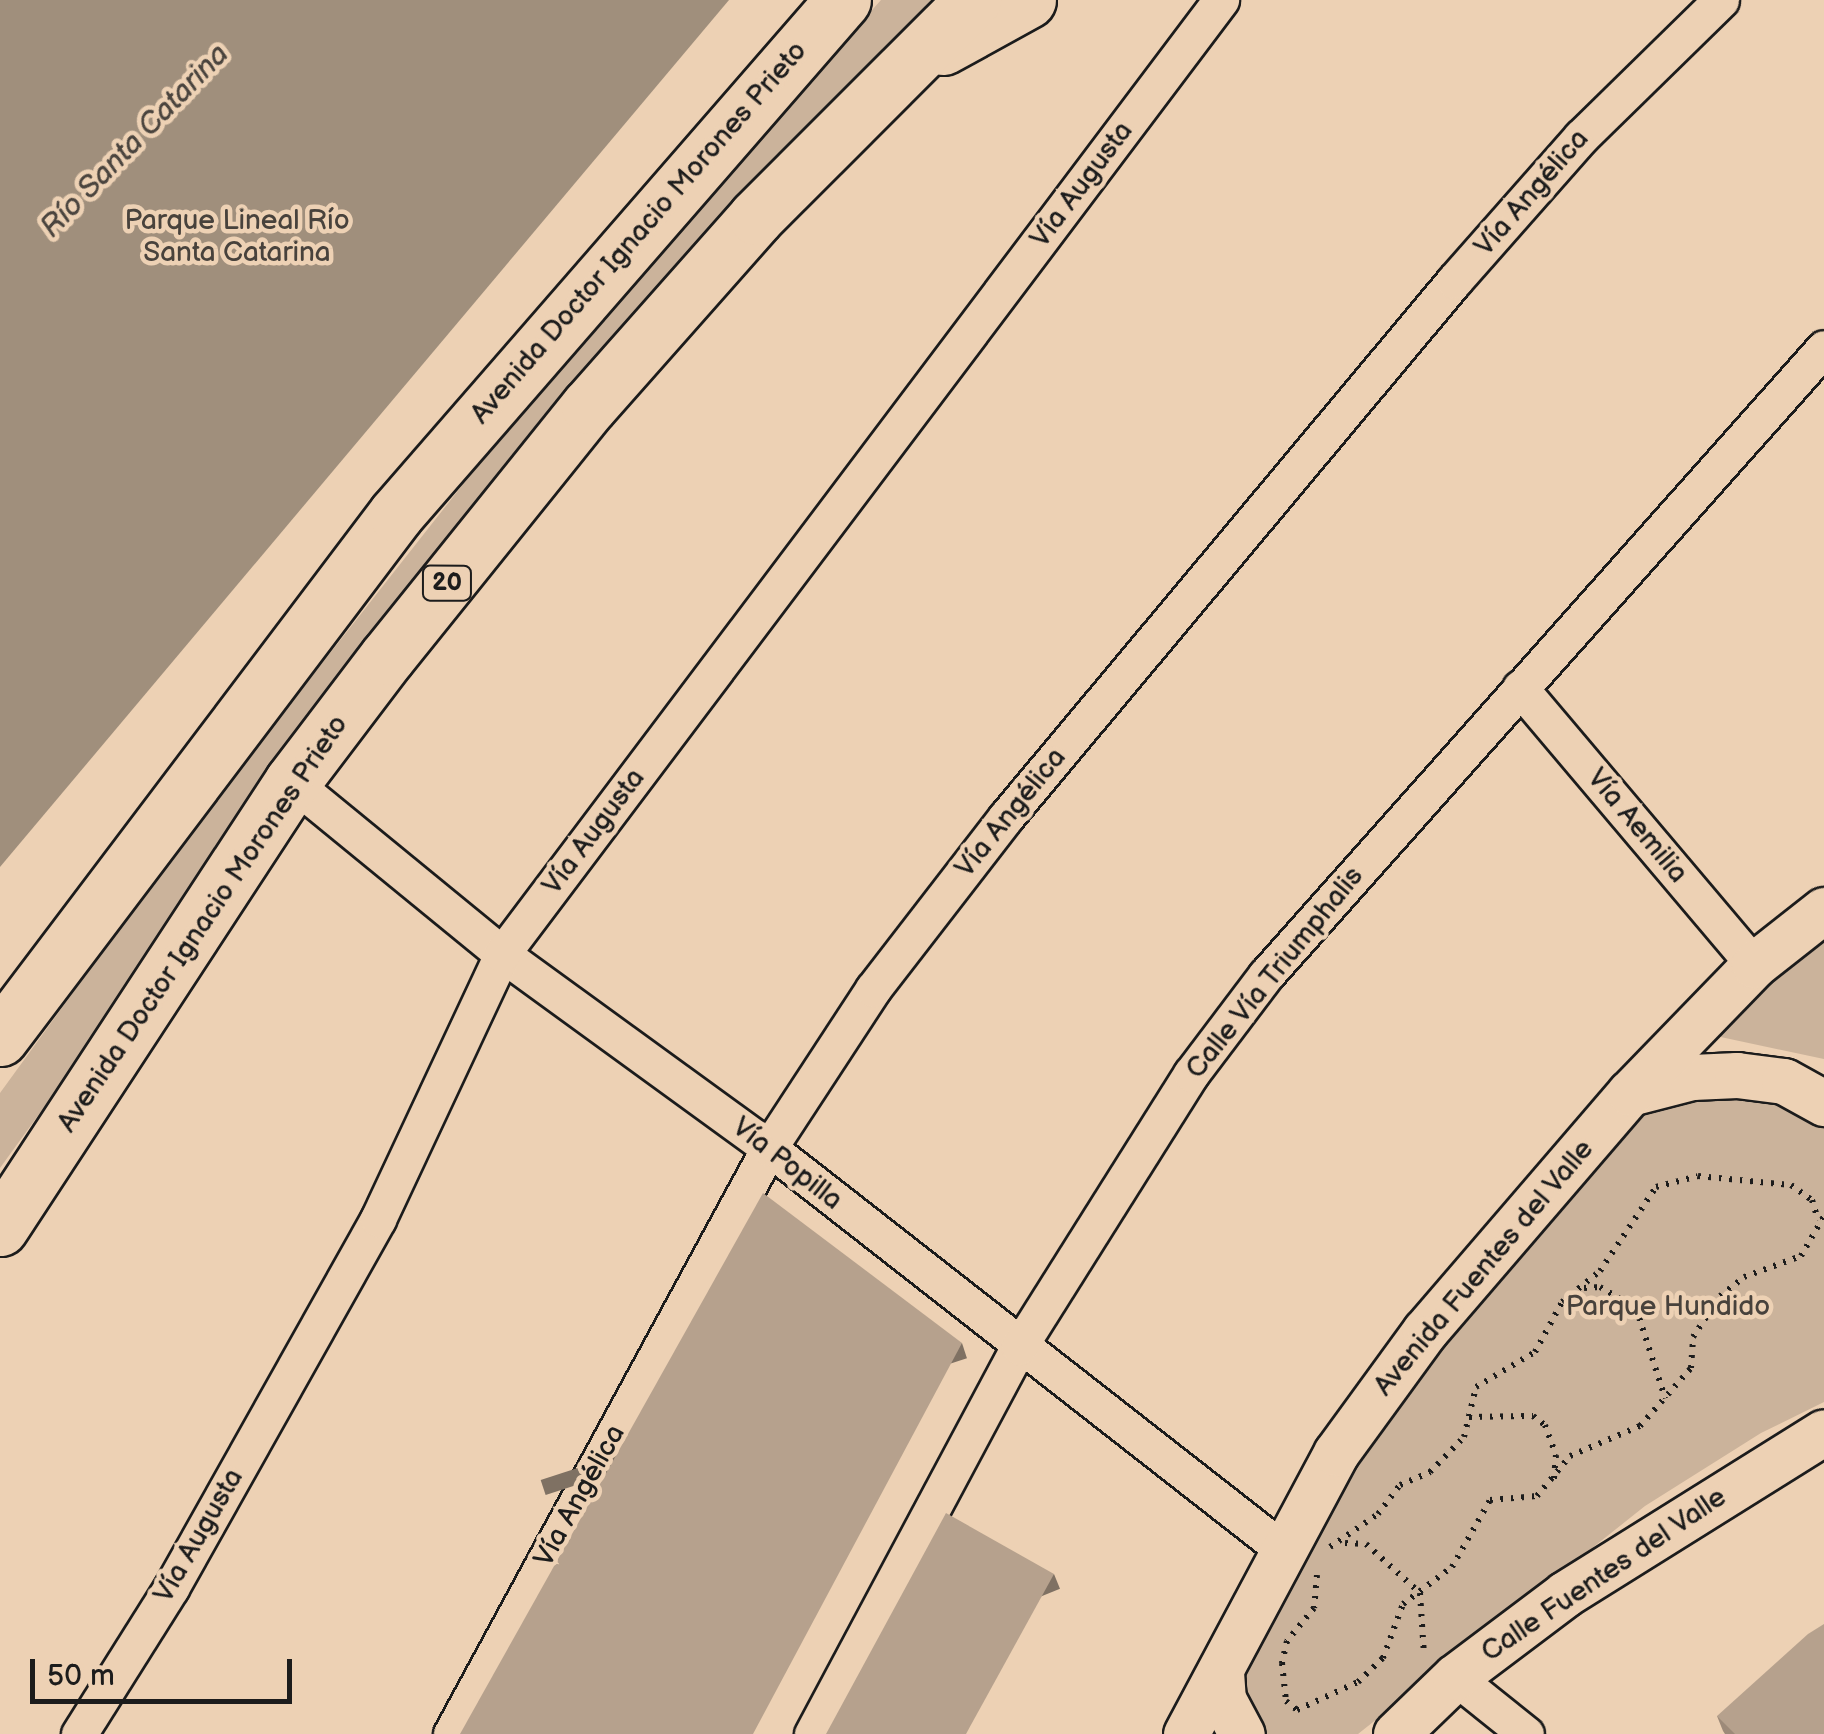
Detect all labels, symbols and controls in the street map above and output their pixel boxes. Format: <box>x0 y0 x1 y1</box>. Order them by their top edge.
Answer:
street label: Avenida Doctor Ignacio Morones Prieto <box>464 35 814 431</box>
water label: Río Santa Catarina <box>33 36 237 246</box>
street label: Vía Augusta <box>1024 115 1140 255</box>
street label: Vía Angélica <box>1468 123 1596 263</box>
park label: Parque Lineal Río Santa Catarina <box>124 204 350 270</box>
road number: 20 <box>420 563 474 603</box>
street label: Avenida Doctor Ignacio Morones Prieto <box>51 709 355 1139</box>
street label: Vía Angélica <box>949 741 1073 885</box>
street label: Vía Augusta <box>536 762 652 902</box>
street label: Vía Aemilia <box>1580 762 1694 890</box>
street label: Calle Vía Triumphalis <box>1179 860 1371 1086</box>
street label: Vía Popilla <box>725 1111 849 1217</box>
street label: Avenida Fuentes del Valle <box>1367 1133 1601 1403</box>
park label: Parque Hundido <box>1566 1290 1770 1324</box>
street label: Vía Angélica <box>527 1419 633 1573</box>
street label: Vía Augusta <box>147 1463 251 1609</box>
street label: Calle Fuentes del Valle <box>1475 1480 1733 1670</box>
scale bar <box>35 1639 298 1701</box>
text: 50 m <box>47 1658 115 1694</box>

